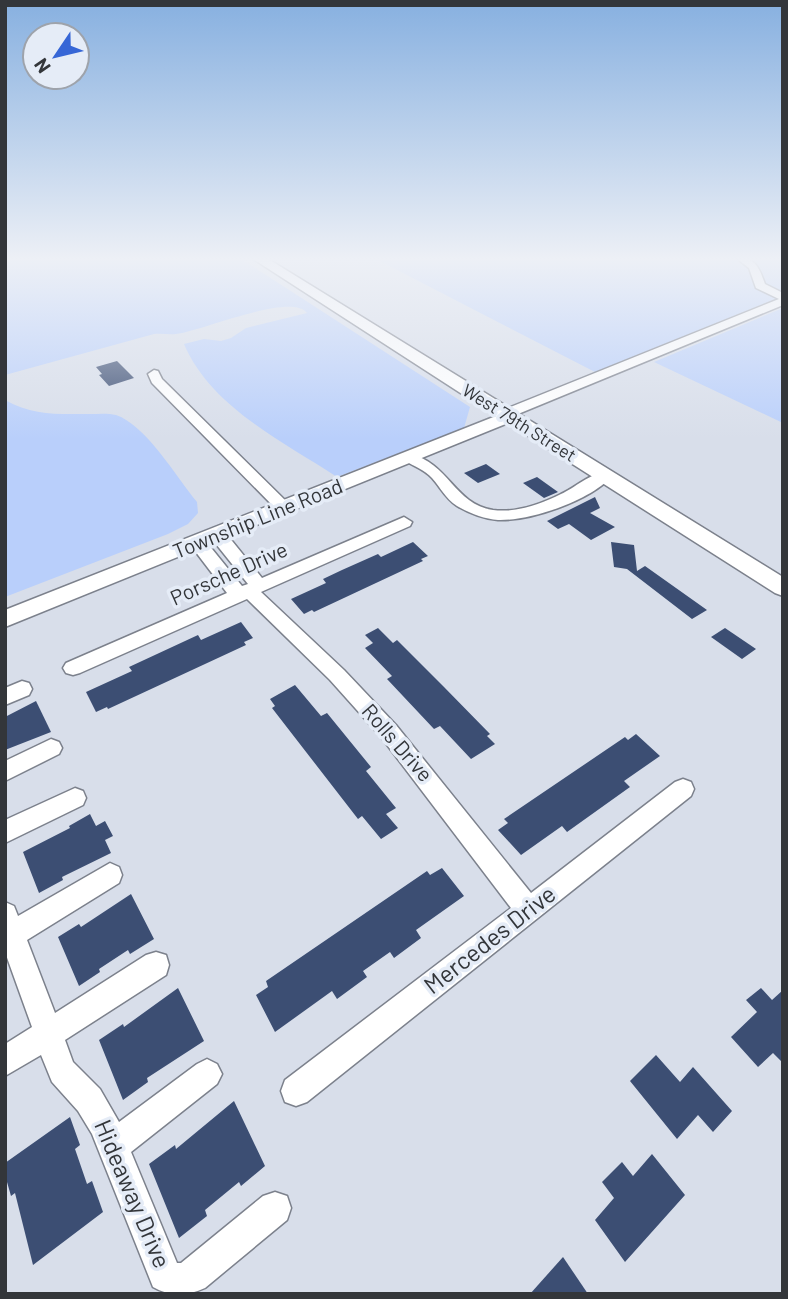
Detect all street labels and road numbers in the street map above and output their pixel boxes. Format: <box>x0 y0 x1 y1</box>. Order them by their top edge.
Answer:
street label: West 79th Street <box>459 378 580 466</box>
street label: Township Line Road <box>169 472 346 563</box>
street label: Porsche Drive <box>166 536 291 610</box>
street label: Rolls Drive <box>358 698 439 786</box>
street label: Mercedes Drive <box>417 878 561 999</box>
street label: Hideaway Drive <box>89 1115 178 1272</box>

